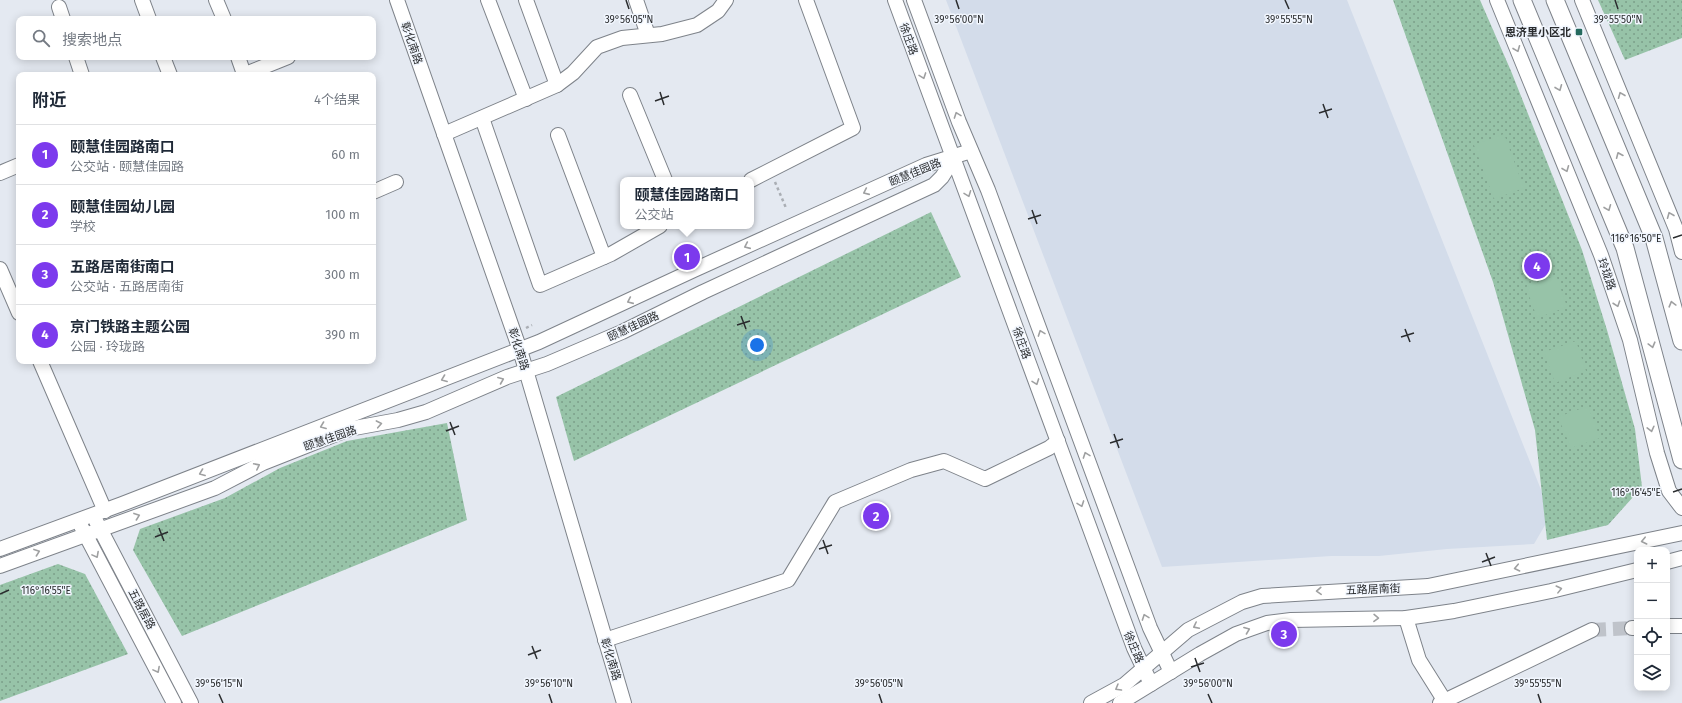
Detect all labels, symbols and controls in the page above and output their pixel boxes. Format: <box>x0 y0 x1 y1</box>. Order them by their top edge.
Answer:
text: 39°56'05"N <box>605 14 653 26</box>
text: 39°56'00"N <box>934 14 984 26</box>
text: 39°55'55"N <box>1265 14 1313 26</box>
text: 39°55'50"N <box>1594 14 1642 26</box>
search box <box>16 16 376 60</box>
street label: 彰化南路 <box>398 20 425 66</box>
street label: 徐庄路 <box>897 21 920 57</box>
place label: 恩济里小区北 <box>1505 26 1571 39</box>
icon: search <box>30 27 52 49</box>
marker: 恩济里小区北 <box>1574 27 1584 37</box>
text: 搜索地点 <box>62 31 122 49</box>
one-way arrow <box>1512 46 1520 53</box>
one-way arrow <box>919 72 927 79</box>
one-way arrow <box>1554 84 1562 91</box>
text: 附近 <box>32 90 66 111</box>
one-way arrow <box>1617 91 1625 98</box>
text: 4个结果 <box>314 92 360 107</box>
one-way arrow <box>953 111 961 118</box>
text: 颐慧佳园路南口 <box>70 138 175 156</box>
text: 1 <box>42 147 48 162</box>
text: 60 m <box>331 147 360 162</box>
one-way arrow <box>1616 151 1624 159</box>
street label: 颐慧佳园路 <box>887 156 943 189</box>
text: 公交站 · 颐慧佳园路 <box>70 159 184 174</box>
one-way arrow <box>1561 166 1569 173</box>
popup <box>620 177 754 229</box>
text: 颐慧佳园路南口 <box>634 186 740 204</box>
one-way arrow <box>862 188 869 196</box>
one-way arrow <box>963 191 971 198</box>
text: 颐慧佳园幼儿园 <box>70 198 175 216</box>
one-way arrow <box>1604 204 1612 211</box>
text: 2 <box>42 207 48 222</box>
text: 100 m <box>325 207 360 222</box>
text: 公交站 <box>634 207 674 222</box>
one-way arrow <box>1667 211 1675 218</box>
text: 学校 <box>70 219 96 234</box>
text: 116°16'50"E <box>1611 233 1661 245</box>
one-way arrow <box>744 241 752 249</box>
pin: 1 <box>674 242 700 272</box>
pin: 4 <box>1524 251 1550 281</box>
street label: 玲珑路 <box>1595 256 1618 292</box>
text: 五路居南街南口 <box>70 258 175 276</box>
text: 3 <box>42 267 48 282</box>
text: 300 m <box>324 267 360 282</box>
text: 公交站 · 五路居南街 <box>70 279 184 294</box>
one-way arrow <box>626 296 634 304</box>
one-way arrow <box>1613 300 1621 307</box>
one-way arrow <box>1668 300 1677 307</box>
street label: 颐慧佳园路 <box>606 309 661 344</box>
text: 京门铁路主题公园 <box>70 318 190 336</box>
street label: 徐庄路 <box>1010 325 1033 361</box>
street label: 彰化南路 <box>506 326 532 372</box>
text: 4 <box>41 327 49 342</box>
text: 390 m <box>325 327 360 342</box>
one-way arrow <box>1037 330 1046 337</box>
your location <box>747 335 767 355</box>
text: 公园 · 玲珑路 <box>70 339 145 354</box>
one-way arrow <box>1647 342 1655 348</box>
one-way arrow <box>441 375 448 383</box>
one-way arrow <box>498 376 505 384</box>
one-way arrow <box>1032 378 1040 385</box>
one-way arrow <box>376 420 382 428</box>
one-way arrow <box>320 422 327 430</box>
street label: 颐慧佳园路 <box>302 423 358 454</box>
one-way arrow <box>1647 426 1655 432</box>
one-way arrow <box>1082 452 1091 459</box>
one-way arrow <box>253 463 260 471</box>
one-way arrow <box>199 469 206 477</box>
text: 116°16'45"E <box>1611 487 1661 499</box>
one-way arrow <box>1077 500 1085 507</box>
pin: 2 <box>863 501 889 531</box>
one-way arrow <box>133 512 140 520</box>
one-way arrow <box>1641 537 1647 545</box>
map controls <box>1634 547 1670 691</box>
button: + <box>1634 547 1670 583</box>
one-way arrow <box>33 549 40 557</box>
one-way arrow <box>92 551 99 558</box>
one-way arrow <box>1514 563 1520 571</box>
street label: 五路居南街 <box>1345 582 1401 597</box>
button: − <box>1634 583 1670 619</box>
text: 116°16'55"E <box>21 585 71 597</box>
one-way arrow <box>1555 585 1562 594</box>
street label: 五路居路 <box>125 587 158 632</box>
one-way arrow <box>1316 587 1322 596</box>
one-way arrow <box>1142 613 1150 620</box>
one-way arrow <box>1373 614 1379 622</box>
pin: 3 <box>1271 619 1297 649</box>
button: locate <box>1634 619 1670 655</box>
one-way arrow <box>1192 621 1200 629</box>
one-way arrow <box>1244 627 1251 635</box>
street label: 徐庄路 <box>1121 629 1146 665</box>
street label: 彰化南路 <box>598 636 623 682</box>
button: layers <box>1634 655 1670 691</box>
one-way arrow <box>152 666 159 673</box>
text: 39°56'15"N <box>195 678 243 690</box>
text: 39°56'10"N <box>525 678 573 690</box>
text: 39°56'05"N <box>855 678 903 690</box>
text: 39°56'00"N <box>1183 678 1233 690</box>
text: 39°55'55"N <box>1514 678 1562 690</box>
one-way arrow <box>1115 683 1123 690</box>

